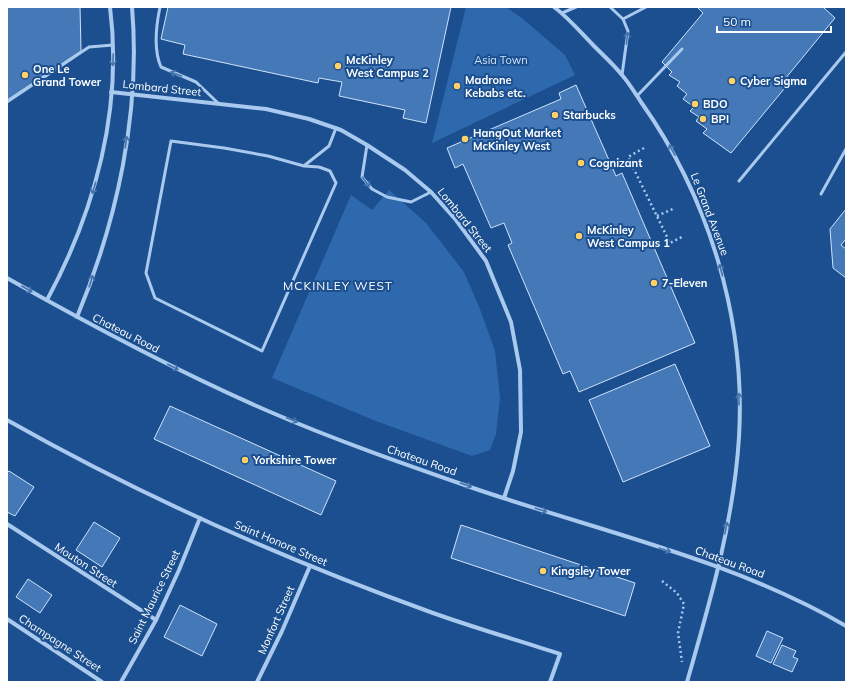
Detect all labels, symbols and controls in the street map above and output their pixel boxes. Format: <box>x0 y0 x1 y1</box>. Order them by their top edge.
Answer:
scale bar <box>717 8 831 34</box>
text: 50 m <box>723 14 751 29</box>
one-way arrow <box>623 32 631 45</box>
one-way arrow <box>109 53 116 66</box>
place label: McKinley West Campus 2 <box>346 53 429 80</box>
park label: Asia Town <box>474 53 528 67</box>
marker: McKinley West Campus 2 <box>333 61 343 71</box>
place label: One Le Grand Tower <box>33 62 102 89</box>
marker: One Le Grand Tower <box>20 70 30 80</box>
one-way arrow <box>169 70 182 77</box>
place label: Madrone Kebabs etc. <box>465 73 526 100</box>
place label: Cyber Sigma <box>740 74 807 88</box>
marker: Cyber Sigma <box>727 76 737 86</box>
street label: Lombard Street <box>122 77 202 99</box>
marker: Madrone Kebabs etc. <box>452 81 462 91</box>
place label: BDO <box>703 97 728 111</box>
marker: BDO <box>690 99 700 109</box>
place label: Starbucks <box>563 108 616 122</box>
marker: Starbucks <box>550 110 560 120</box>
place label: BPI <box>711 112 729 126</box>
marker: BPI <box>698 114 708 124</box>
place label: HangOut Market McKinley West <box>473 126 561 153</box>
marker: HangOut Market McKinley West <box>460 134 470 144</box>
one-way arrow <box>122 135 130 148</box>
one-way arrow <box>668 144 676 156</box>
place label: Cognizant <box>589 156 642 170</box>
marker: Cognizant <box>576 158 586 168</box>
street label: Le Grand Avenue <box>688 171 732 257</box>
one-way arrow <box>362 176 370 187</box>
one-way arrow <box>90 181 97 194</box>
street label: Lombard Street <box>435 185 495 255</box>
place label: McKinley West Campus 1 <box>587 223 670 250</box>
marker: McKinley West Campus 1 <box>574 231 584 241</box>
one-way arrow <box>717 264 724 277</box>
one-way arrow <box>88 275 95 288</box>
place label: 7-Eleven <box>662 276 707 290</box>
district label: MCKINLEY WEST <box>283 278 393 293</box>
marker: 7-Eleven <box>649 278 659 288</box>
one-way arrow <box>21 286 33 293</box>
street label: Chateau Road <box>90 310 162 356</box>
one-way arrow <box>167 364 179 371</box>
one-way arrow <box>735 393 743 406</box>
one-way arrow <box>286 417 298 425</box>
street label: Chateau Road <box>385 441 459 479</box>
place label: Yorkshire Tower <box>252 453 337 467</box>
marker: Yorkshire Tower <box>240 455 250 465</box>
one-way arrow <box>460 482 472 490</box>
one-way arrow <box>534 507 547 514</box>
street label: Saint Honore Street <box>232 517 330 569</box>
one-way arrow <box>722 522 730 535</box>
street label: Mouton Street <box>52 540 120 591</box>
street label: Chateau Road <box>693 543 767 581</box>
one-way arrow <box>658 546 670 554</box>
street label: Saint Maurice Street <box>125 548 183 646</box>
place label: Kingsley Tower <box>551 564 631 578</box>
marker: Kingsley Tower <box>538 566 548 576</box>
street label: Monfort Street <box>255 583 297 656</box>
street label: Champagne Street <box>16 611 104 675</box>

